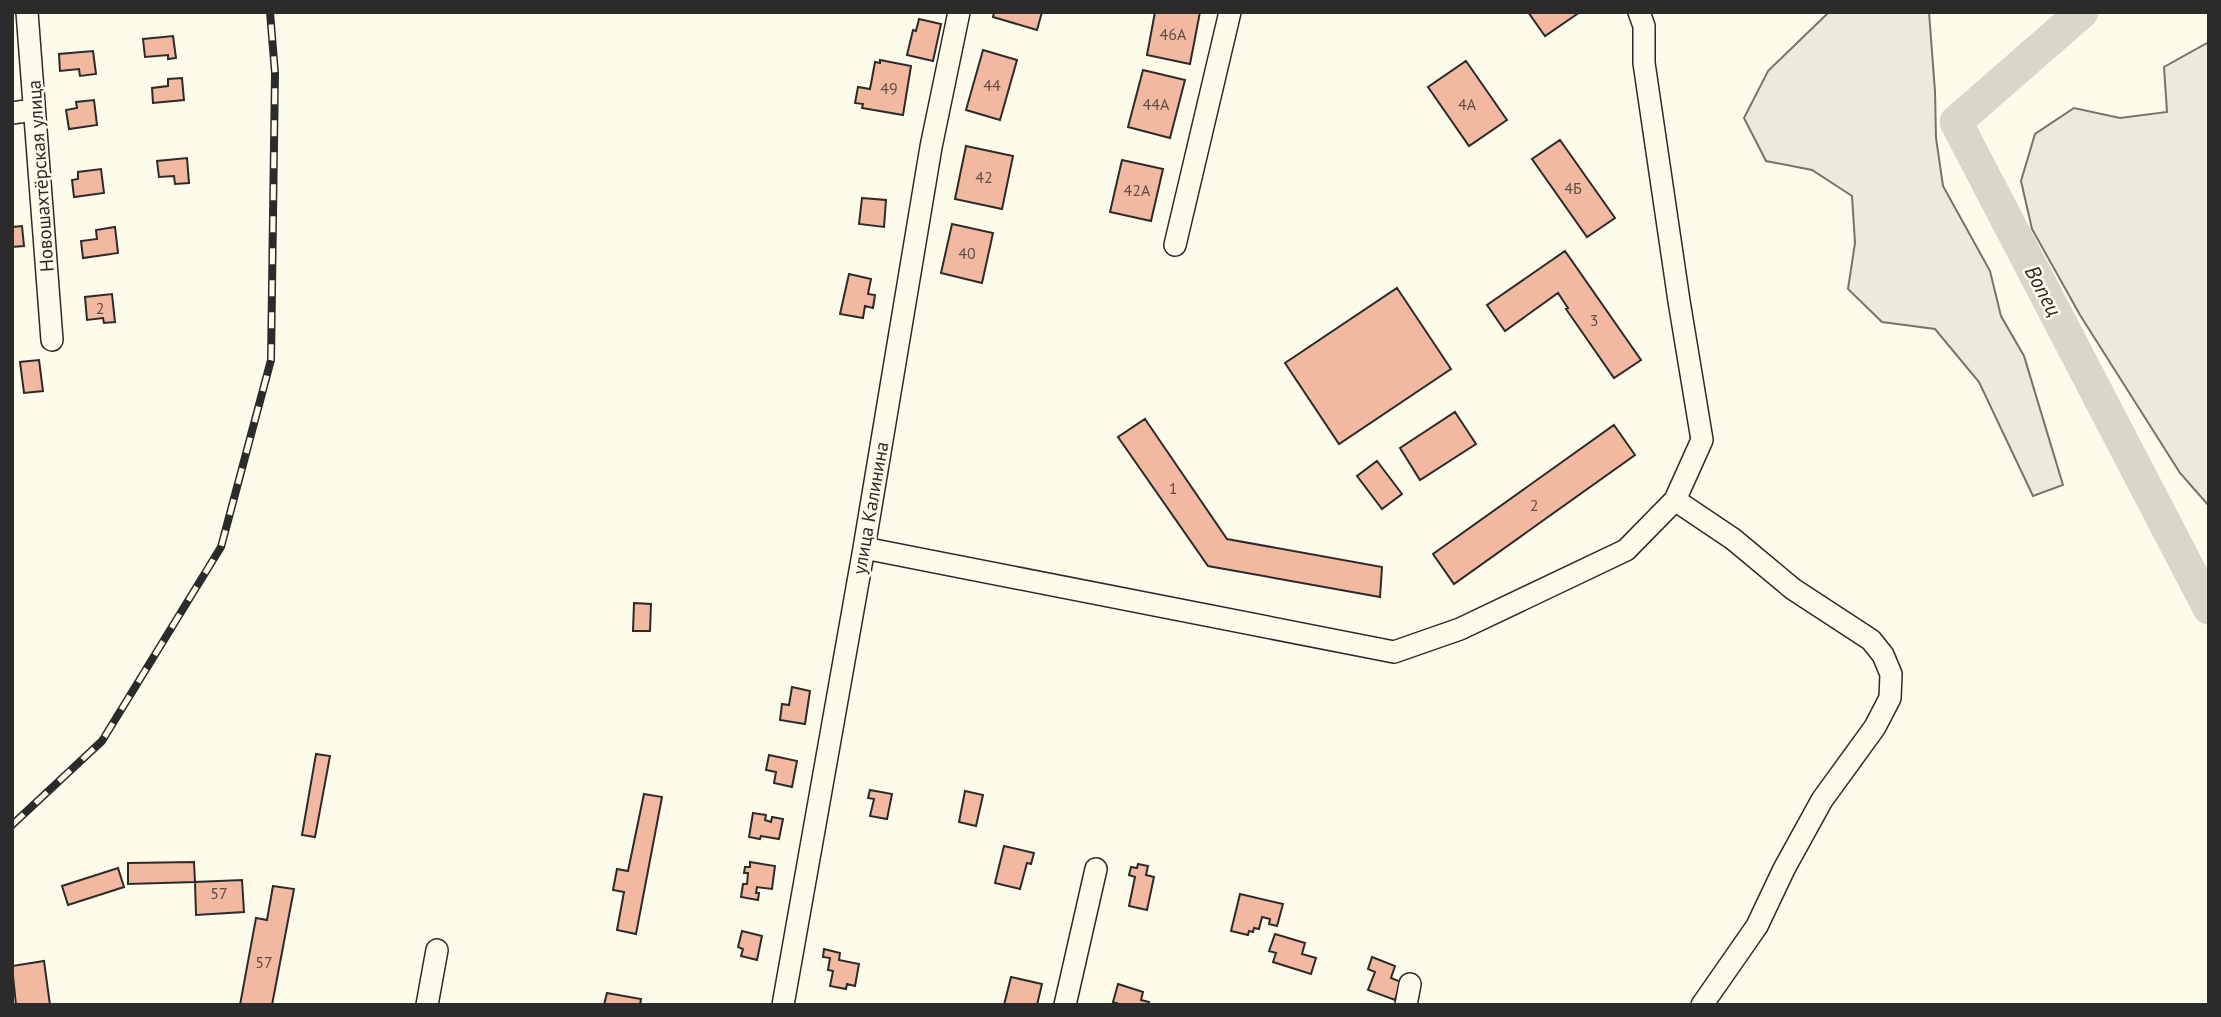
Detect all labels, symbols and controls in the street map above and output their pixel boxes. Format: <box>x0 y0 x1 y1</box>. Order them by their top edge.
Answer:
house number: 46А <box>1160 24 1187 44</box>
house number: 44 <box>983 75 1001 95</box>
house number: 49 <box>880 78 898 98</box>
street label: Новошахтёрская улица <box>21 79 59 273</box>
house number: 44А <box>1143 94 1170 114</box>
house number: 4А <box>1458 94 1477 114</box>
house number: 42 <box>975 167 993 187</box>
house number: 4Б <box>1564 178 1582 198</box>
house number: 42А <box>1124 180 1151 200</box>
house number: 40 <box>958 243 976 263</box>
water label: Вопец <box>2019 261 2068 321</box>
house number: 2 <box>96 298 104 318</box>
house number: 3 <box>1590 310 1598 330</box>
street label: улица Калинина <box>846 440 894 576</box>
house number: 1 <box>1169 478 1177 498</box>
house number: 2 <box>1530 495 1538 515</box>
house number: 57 <box>210 883 228 903</box>
house number: 57 <box>255 952 273 972</box>

